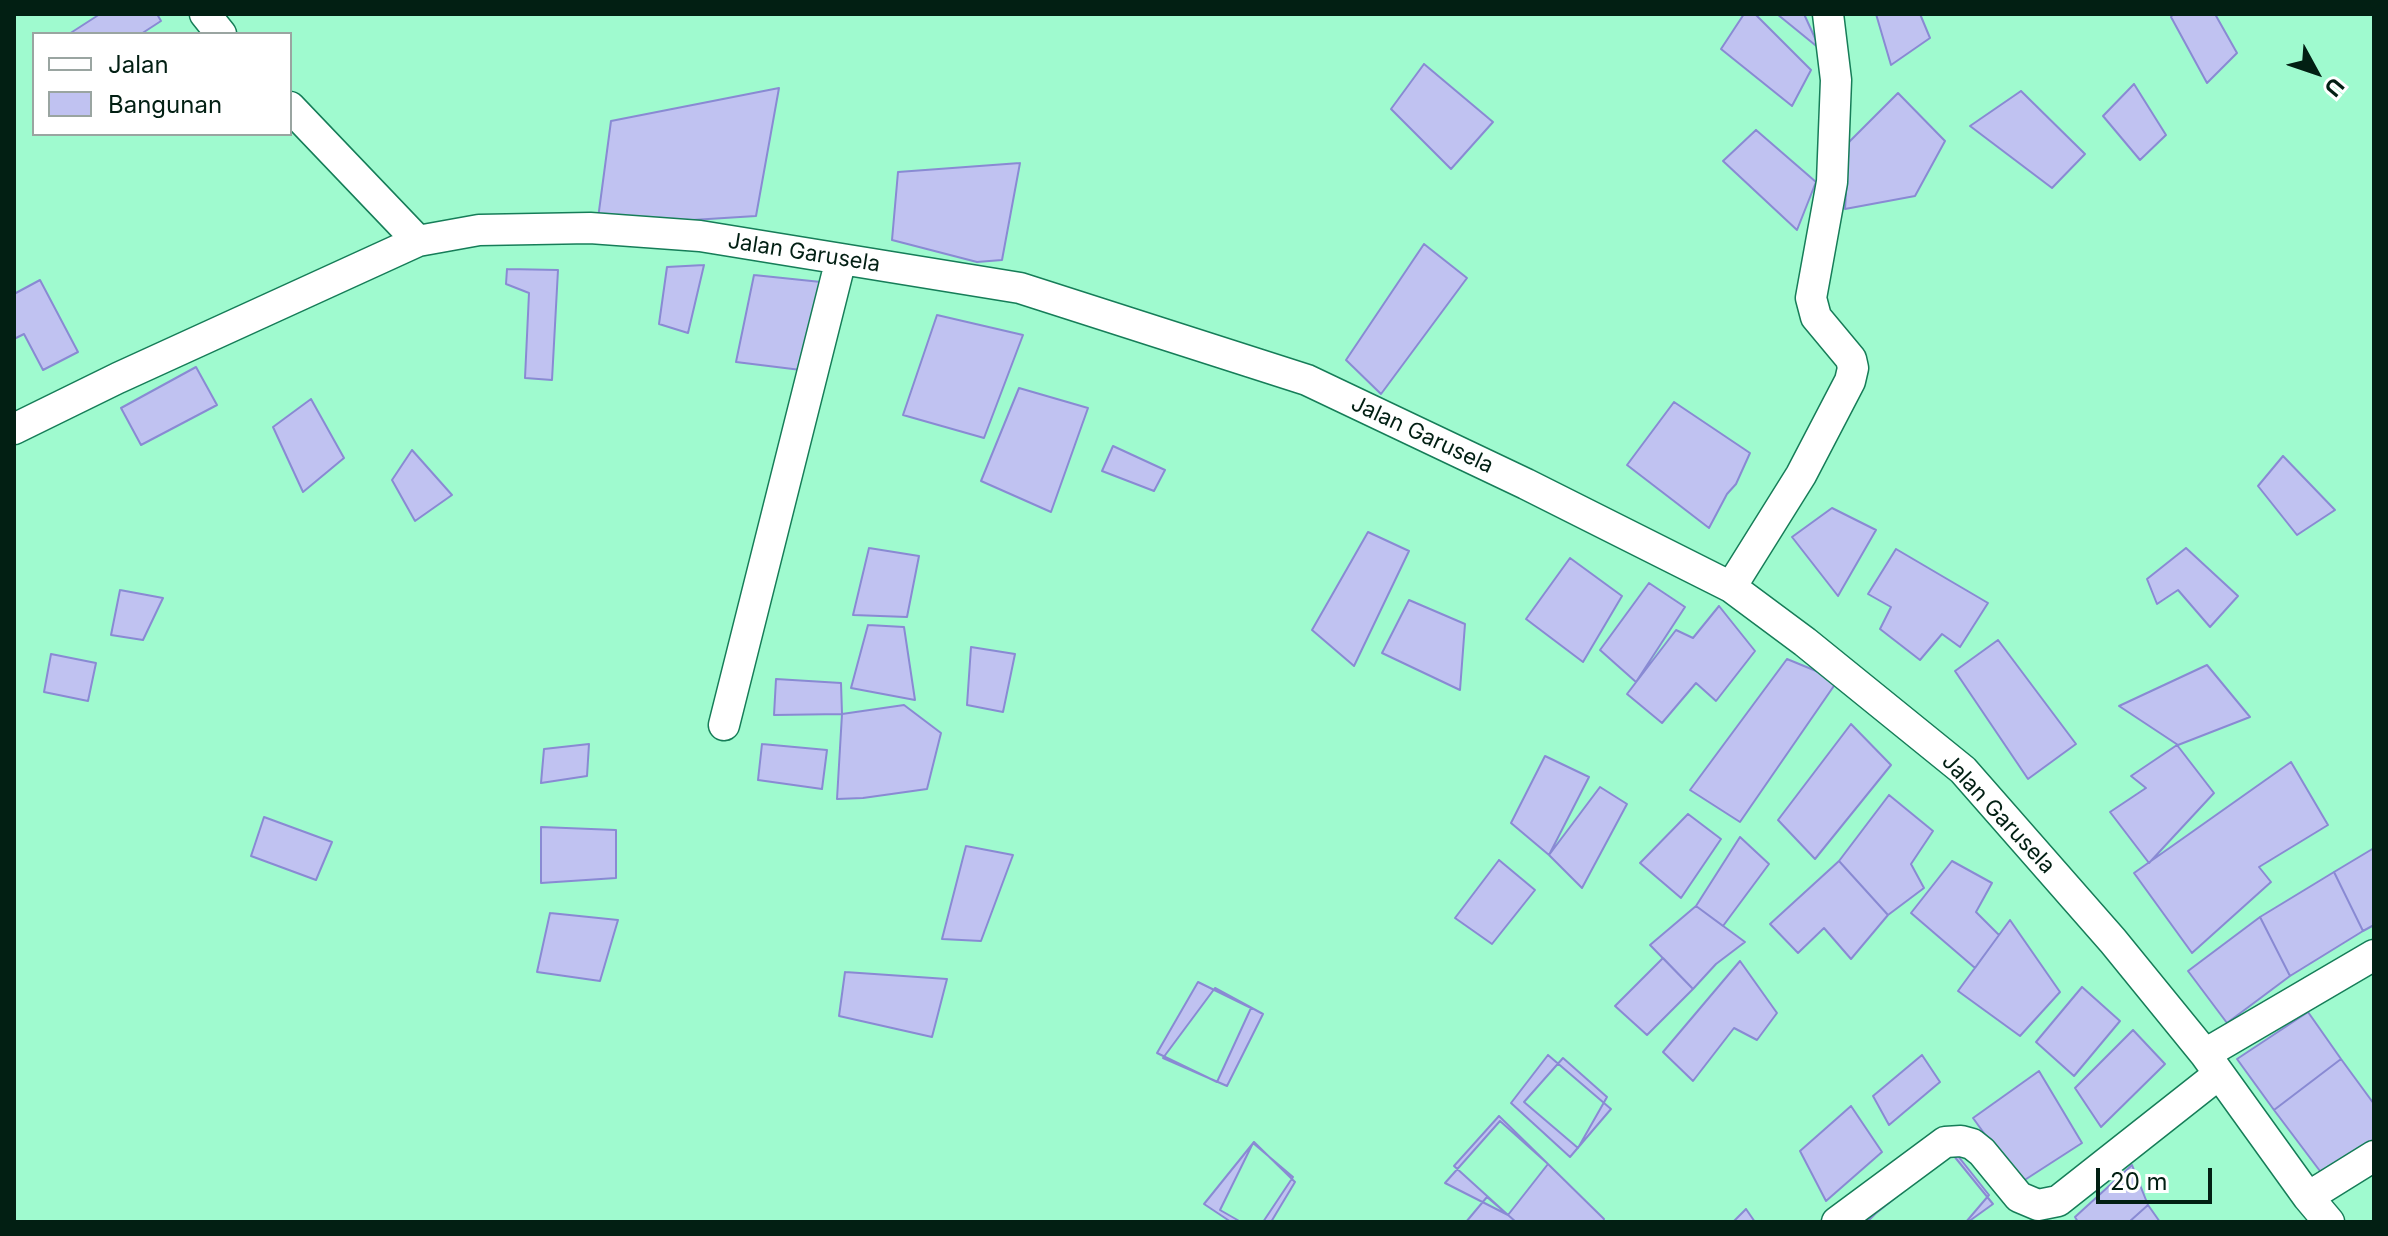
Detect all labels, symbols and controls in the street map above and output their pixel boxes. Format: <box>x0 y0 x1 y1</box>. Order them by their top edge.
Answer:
legend <box>32 32 292 136</box>
north arrow <box>2276 32 2356 112</box>
text: Jalan <box>108 50 169 79</box>
text: U <box>2319 73 2350 102</box>
text: Bangunan <box>108 90 222 119</box>
street label: Jalan Garusela <box>726 228 882 278</box>
street label: Jalan Garusela <box>1347 391 1497 479</box>
street label: Jalan Garusela <box>1936 749 2060 879</box>
scale bar <box>2100 1152 2216 1202</box>
text: 20 m <box>2110 1167 2168 1196</box>

